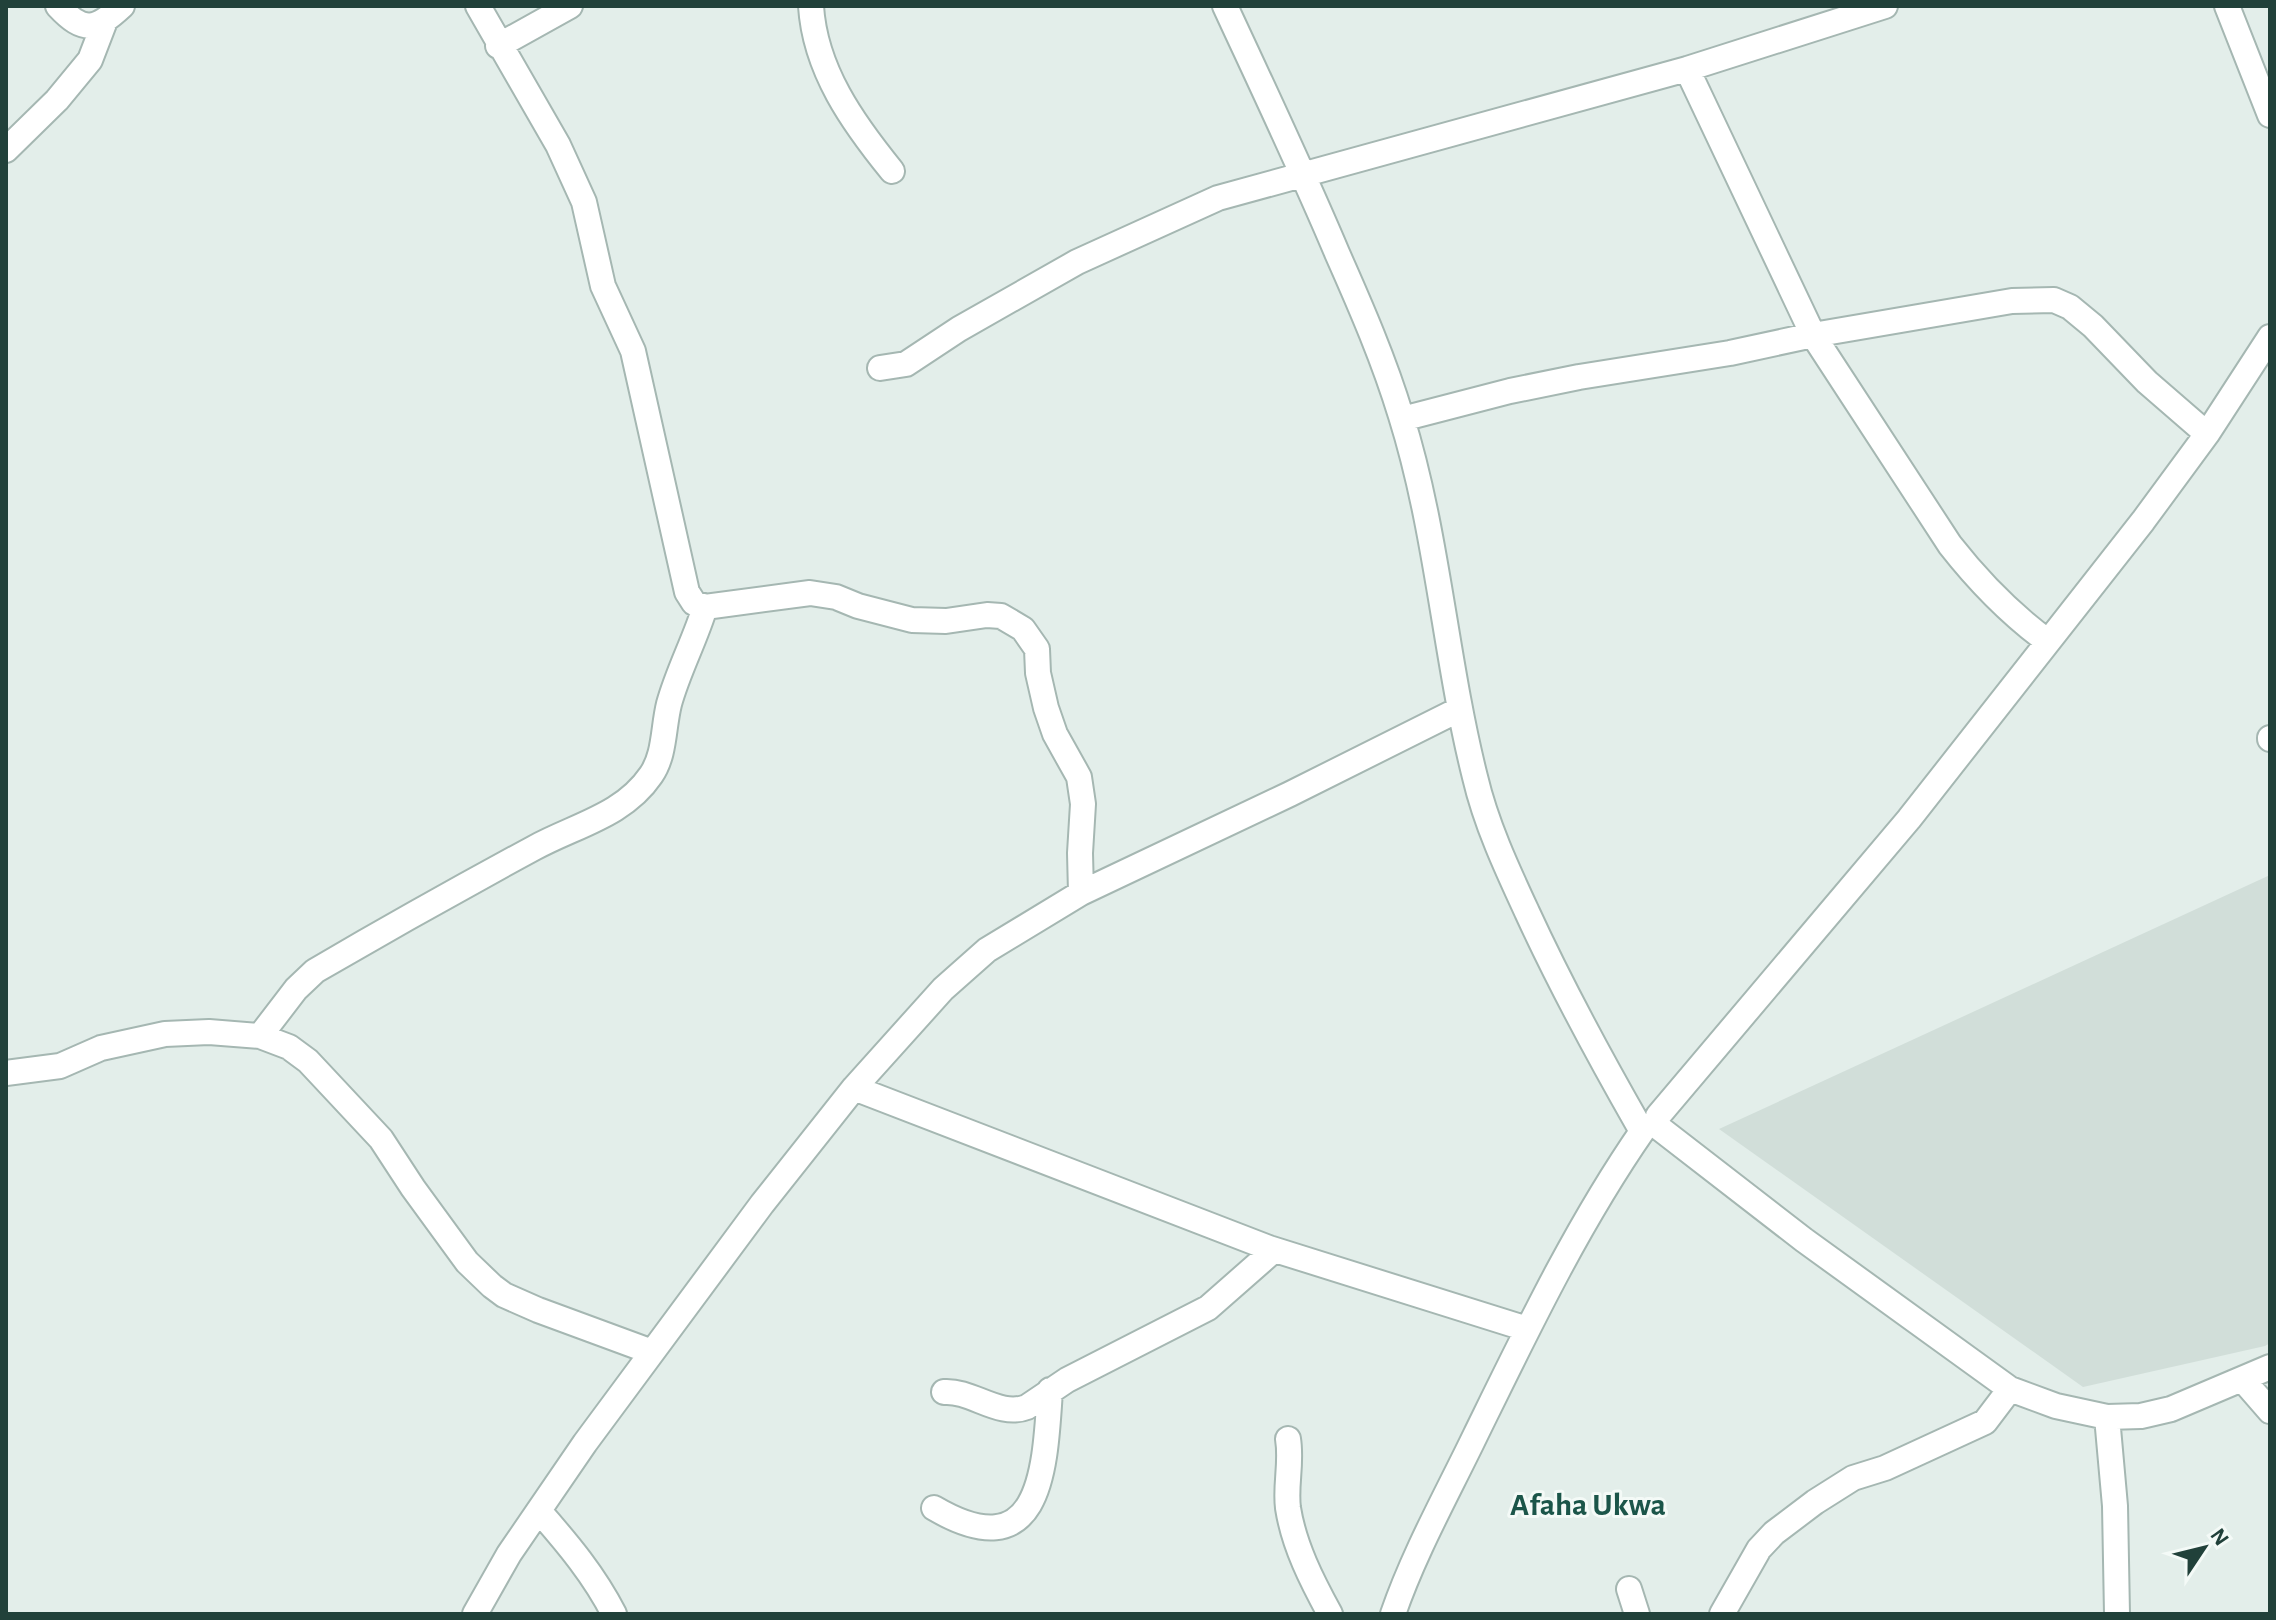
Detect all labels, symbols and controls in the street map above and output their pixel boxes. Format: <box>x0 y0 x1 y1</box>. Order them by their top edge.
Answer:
district label: Afaha Ukwa <box>1510 1489 1666 1521</box>
north arrow <box>2164 1508 2244 1588</box>
text: N <box>2206 1525 2233 1550</box>

